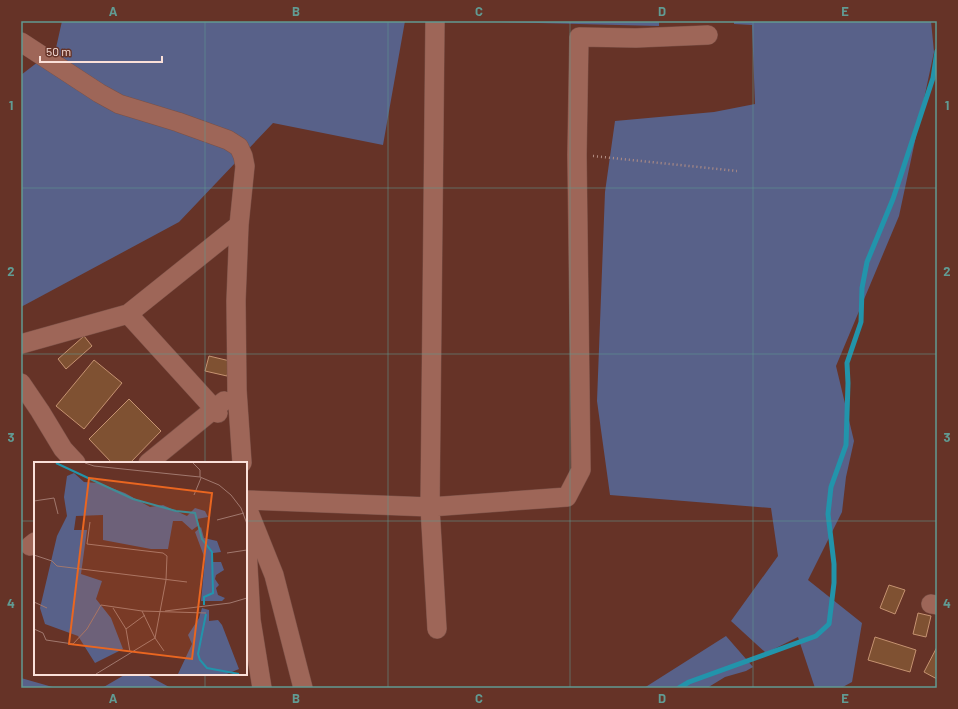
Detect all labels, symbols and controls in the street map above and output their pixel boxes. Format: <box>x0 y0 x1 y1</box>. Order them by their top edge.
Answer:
text: A <box>109 3 118 19</box>
text: B <box>292 3 300 19</box>
text: C <box>475 3 483 19</box>
text: D <box>658 3 666 19</box>
text: E <box>841 3 849 19</box>
scale bar <box>40 38 162 64</box>
text: 50 m <box>46 44 71 58</box>
text: 1 <box>9 97 13 113</box>
text: 1 <box>945 97 949 113</box>
text: 2 <box>7 263 15 279</box>
text: 2 <box>943 263 951 279</box>
text: 3 <box>7 429 15 445</box>
text: 3 <box>943 429 951 445</box>
inset map <box>34 462 247 675</box>
text: 4 <box>7 595 15 611</box>
text: 4 <box>943 595 951 611</box>
text: A <box>109 690 118 706</box>
text: B <box>292 690 300 706</box>
text: C <box>475 690 483 706</box>
text: D <box>658 690 666 706</box>
text: E <box>841 690 849 706</box>

